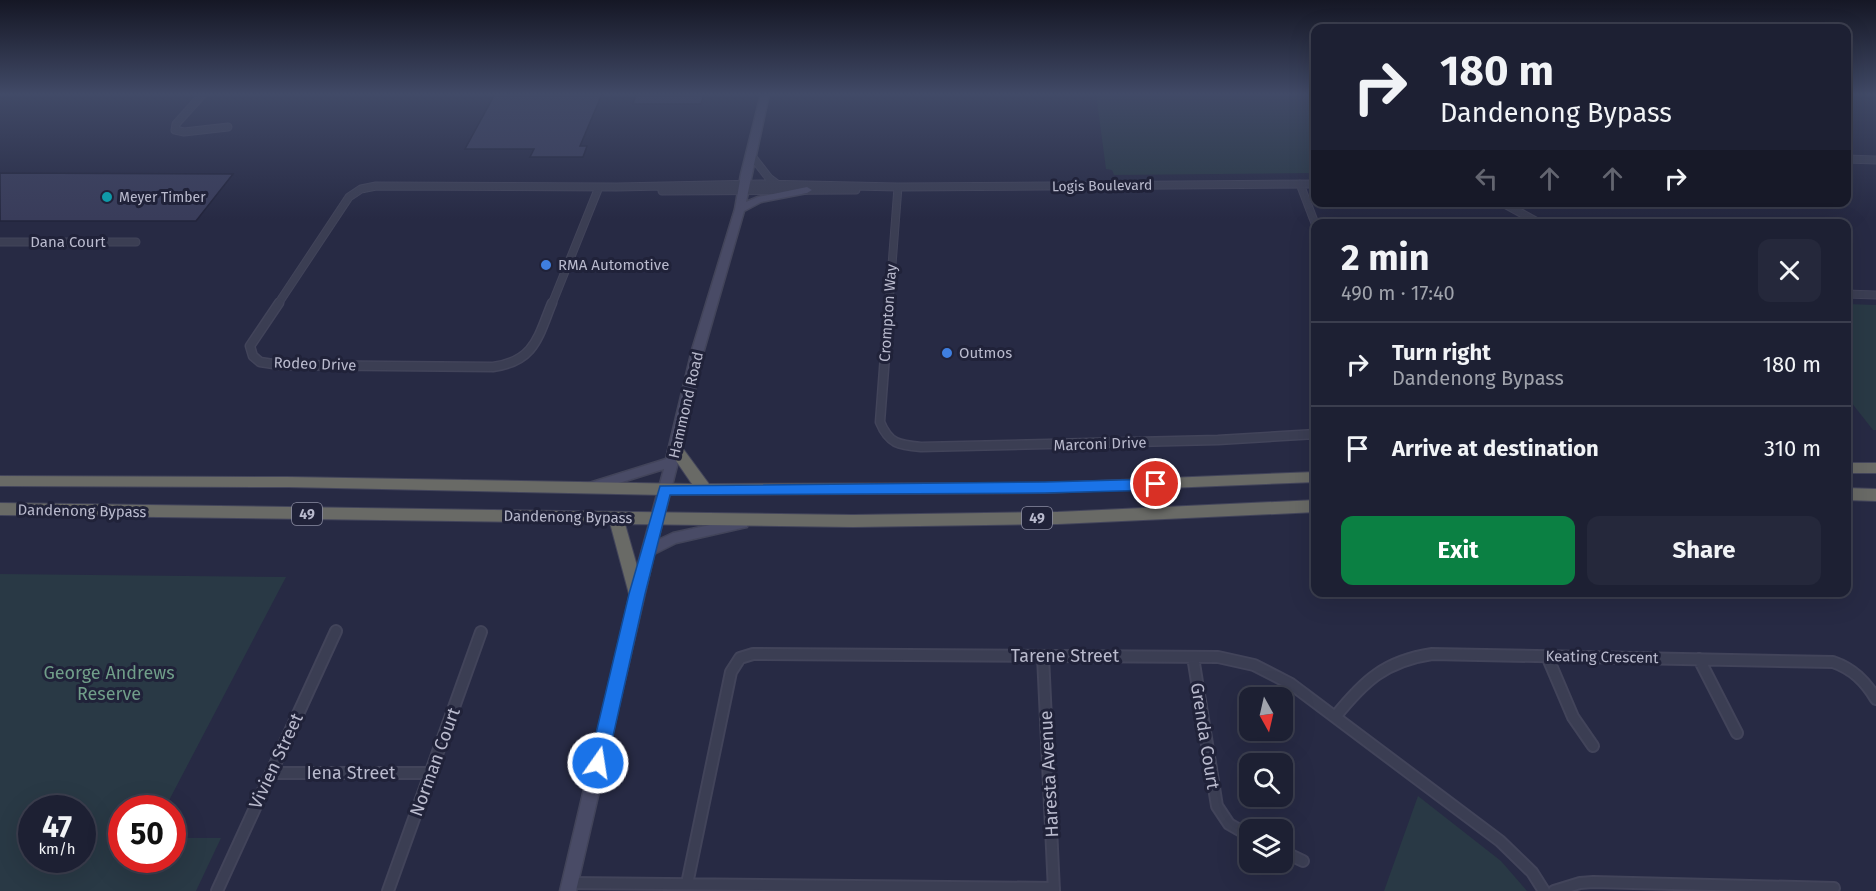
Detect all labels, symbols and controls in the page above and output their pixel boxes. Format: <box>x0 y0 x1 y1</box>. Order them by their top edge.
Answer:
text: 180 m <box>1440 46 1554 96</box>
icon: right <box>1341 48 1419 126</box>
text: Dandenong Bypass <box>1440 97 1672 129</box>
icon: left <box>1470 162 1503 195</box>
icon: ahead <box>1533 162 1566 195</box>
icon: ahead <box>1596 162 1629 195</box>
icon: right <box>1659 162 1692 195</box>
street label: Logis Boulevard <box>1052 177 1152 195</box>
place label: Meyer Timber <box>119 189 206 206</box>
marker: Meyer Timber <box>100 190 114 204</box>
street label: Dana Court <box>30 233 106 251</box>
text: 2 min <box>1341 236 1430 280</box>
button: close <box>1758 239 1821 302</box>
place label: RMA Automotive <box>558 256 669 274</box>
marker: RMA Automotive <box>539 258 553 272</box>
street label: Crompton Way <box>876 263 900 363</box>
text: 490 m · 17:40 <box>1341 281 1455 305</box>
text: Turn right <box>1392 339 1491 366</box>
place label: Outmos <box>959 344 1012 362</box>
marker: Outmos <box>940 346 954 360</box>
icon: right <box>1341 348 1374 381</box>
street label: Hammond Road <box>665 350 707 460</box>
text: 180 m <box>1762 351 1821 378</box>
street label: Rodeo Drive <box>273 354 357 374</box>
text: Dandenong Bypass <box>1392 366 1564 390</box>
icon: arrive <box>1341 432 1374 465</box>
street label: Marconi Drive <box>1053 433 1147 455</box>
text: Arrive at destination <box>1392 435 1599 462</box>
text: 310 m <box>1764 435 1821 462</box>
pin <box>1130 458 1181 509</box>
icon: arrive <box>1139 467 1172 500</box>
street label: Dandenong Bypass <box>17 501 147 521</box>
road number: 49 <box>292 503 322 525</box>
street label: Dandenong Bypass <box>503 507 633 527</box>
road number: 49 <box>1022 507 1052 529</box>
button: Exit <box>1341 516 1575 585</box>
button: Share <box>1587 516 1821 585</box>
street label: Tarene Street <box>1011 645 1120 667</box>
street label: Keating Crescent <box>1545 647 1659 667</box>
park label: George Andrews Reserve <box>43 662 175 705</box>
street label: Grenda Court <box>1186 681 1224 791</box>
north arrow <box>1239 687 1293 741</box>
map controls <box>1239 687 1293 873</box>
street label: Norman Court <box>405 704 465 820</box>
street label: Vivien Street <box>244 709 308 812</box>
street label: Haresta Avenue <box>1035 710 1063 838</box>
position arrow <box>566 731 630 795</box>
button: search <box>1239 753 1293 807</box>
street label: Iena Street <box>306 762 396 784</box>
speed limit sign: 50 <box>108 795 186 873</box>
text: 47 <box>42 809 72 845</box>
button: layers <box>1239 819 1293 873</box>
text: km/h <box>38 840 76 858</box>

